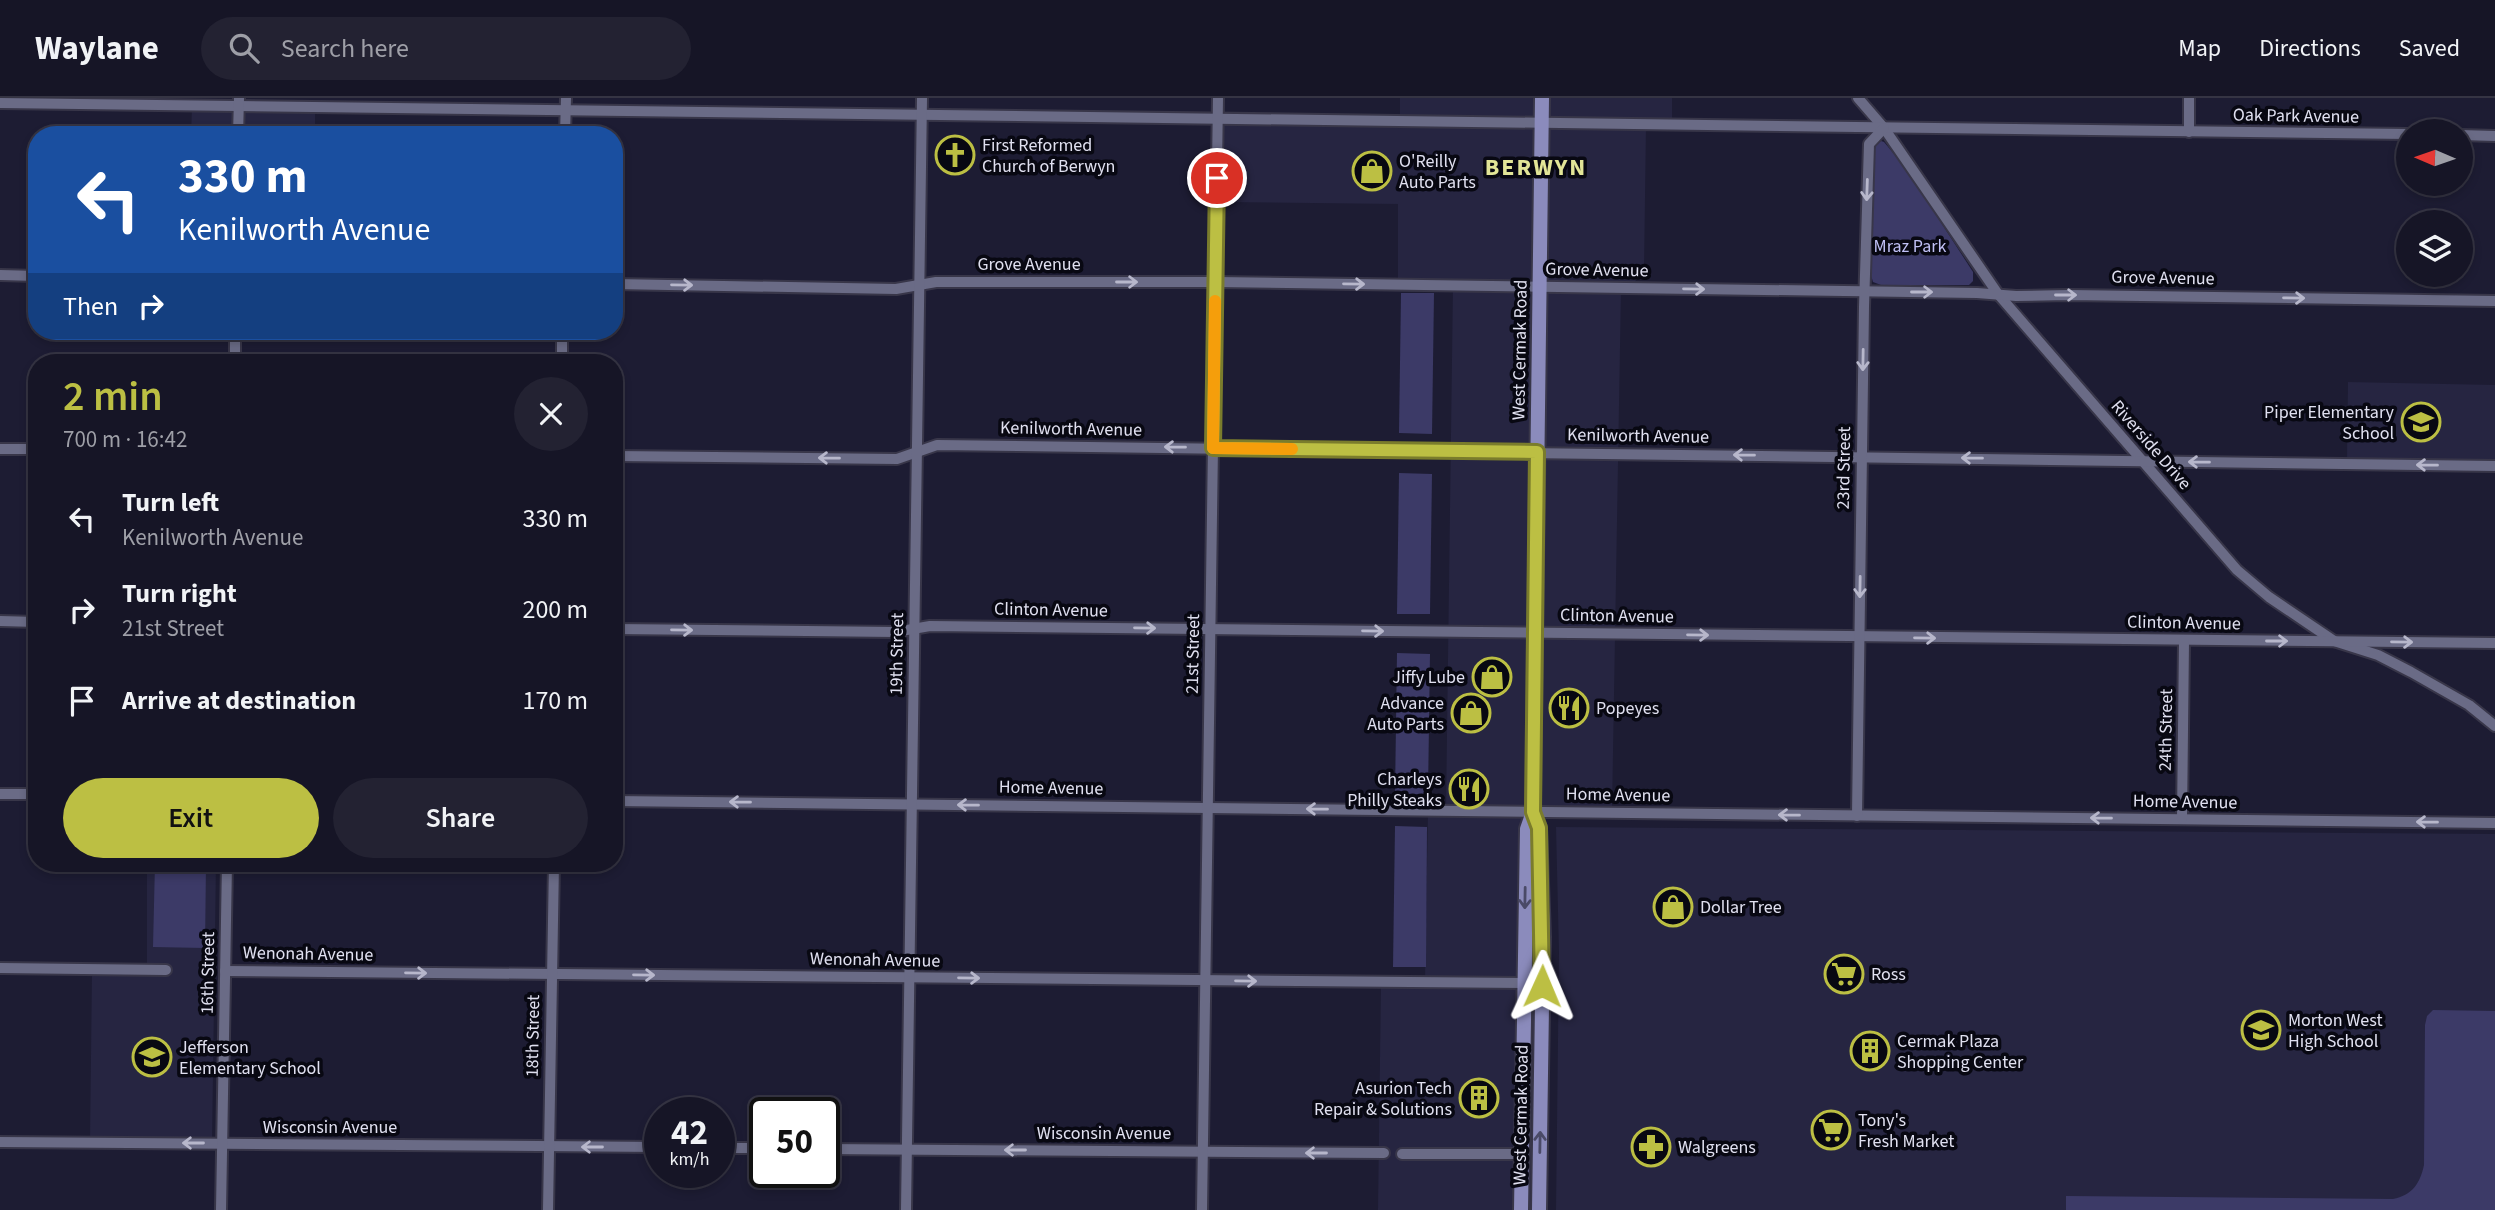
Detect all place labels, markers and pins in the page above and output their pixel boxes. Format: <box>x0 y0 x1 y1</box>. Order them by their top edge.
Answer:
place label: First Reformed Church of Berwyn <box>982 133 1115 179</box>
church icon: First Reformed Church of Berwyn <box>934 134 976 176</box>
pin <box>1187 148 1247 208</box>
place label: O'Reilly Auto Parts <box>1399 149 1476 195</box>
shop icon: O'Reilly Auto Parts <box>1351 150 1393 192</box>
place label: Piper Elementary School <box>2264 400 2395 446</box>
school or university icon: Piper Elementary School <box>2400 401 2442 443</box>
shop icon: Jiffy Lube <box>1471 656 1513 698</box>
place label: Jiffy Lube <box>1392 665 1465 690</box>
restaurant icon: Popeyes <box>1548 687 1590 729</box>
place label: Advance Auto Parts <box>1367 691 1444 737</box>
shop icon: Advance Auto Parts <box>1450 692 1492 734</box>
place label: Popeyes <box>1596 696 1659 721</box>
place label: Charleys Philly Steaks <box>1347 767 1442 813</box>
restaurant icon: Charleys Philly Steaks <box>1448 768 1490 810</box>
shop icon: Dollar Tree <box>1652 886 1694 928</box>
place label: Dollar Tree <box>1700 895 1782 920</box>
supermarket icon: Ross <box>1823 953 1865 995</box>
place label: Ross <box>1871 962 1906 987</box>
place label: Morton West High School <box>2288 1008 2382 1054</box>
school or university icon: Morton West High School <box>2240 1009 2282 1051</box>
place label: Cermak Plaza Shopping Center <box>1897 1029 2024 1075</box>
building icon: Cermak Plaza Shopping Center <box>1849 1030 1891 1072</box>
place label: Jefferson Elementary School <box>179 1035 321 1081</box>
school or university icon: Jefferson Elementary School <box>131 1036 173 1078</box>
place label: Asurion Tech Repair & Solutions <box>1314 1076 1452 1122</box>
building icon: Asurion Tech Repair & Solutions <box>1458 1077 1500 1119</box>
place label: Tony's Fresh Market <box>1858 1108 1954 1154</box>
supermarket icon: Tony's Fresh Market <box>1810 1109 1852 1151</box>
pharmacy icon: Walgreens <box>1630 1126 1672 1168</box>
place label: Walgreens <box>1678 1135 1756 1160</box>

